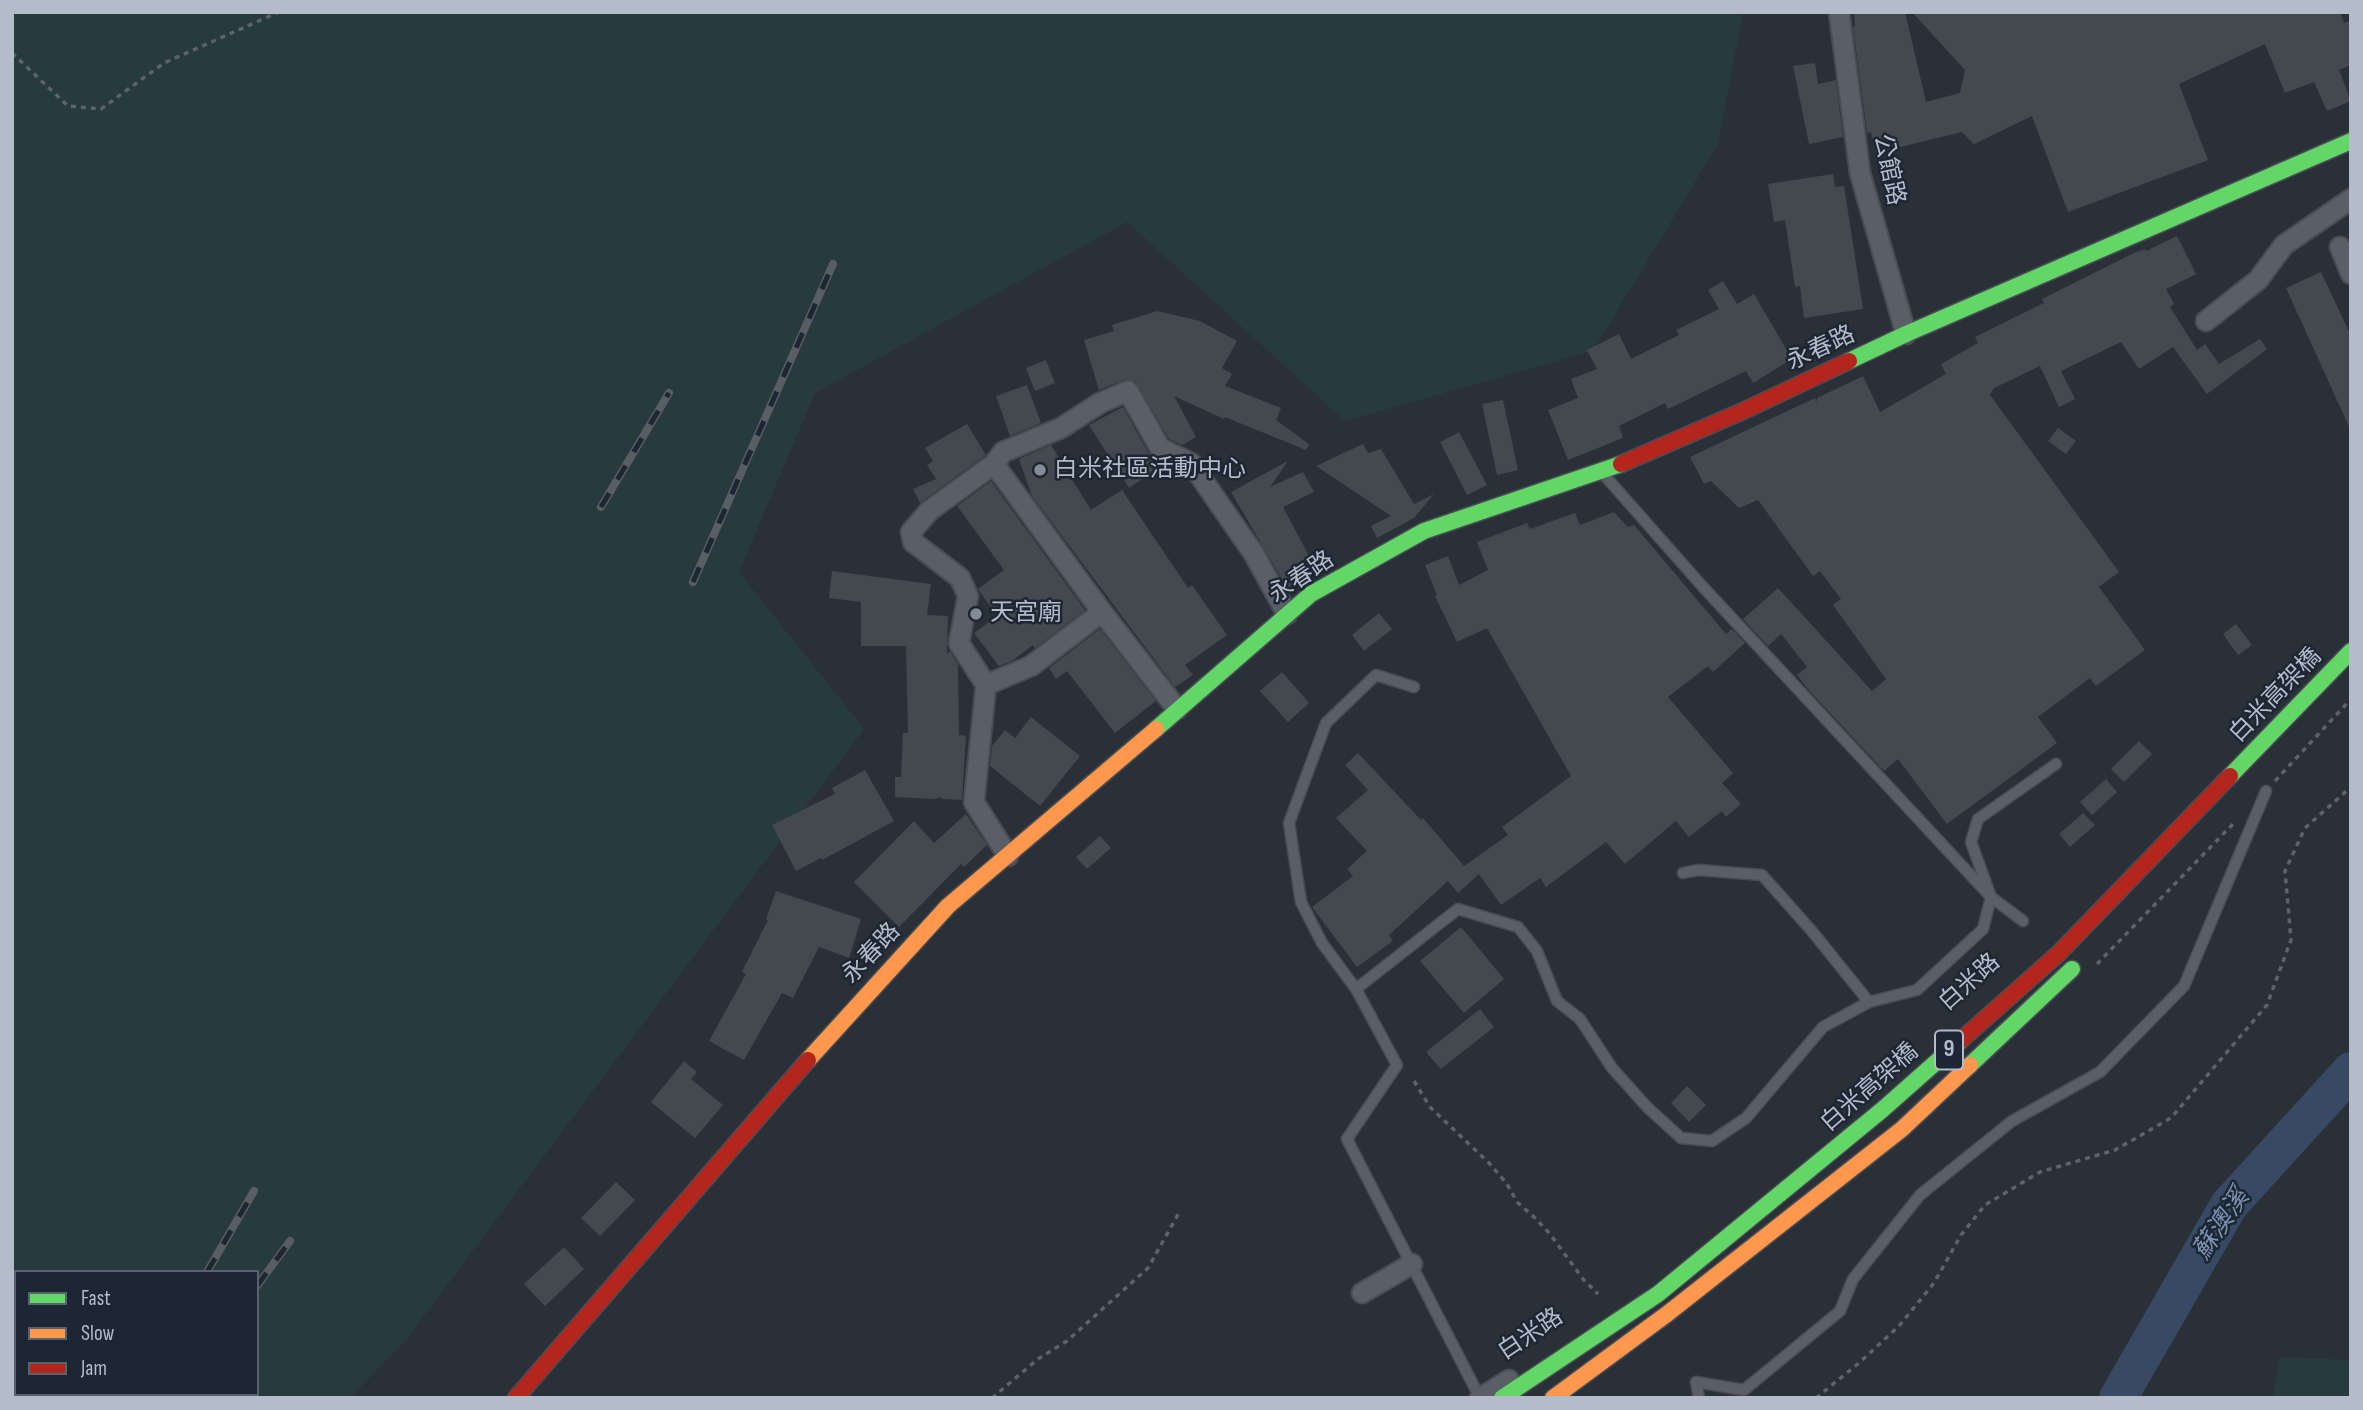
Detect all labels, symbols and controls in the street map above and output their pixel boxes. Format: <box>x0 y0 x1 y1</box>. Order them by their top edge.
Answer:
street label: 公館路 <box>1866 132 1910 208</box>
street label: 永春路 <box>1782 321 1860 377</box>
place label: 白米社區活動中心 <box>1054 456 1246 484</box>
marker: 白米社區活動中心 <box>1032 462 1048 478</box>
street label: 永春路 <box>1264 546 1340 610</box>
place label: 天宮廟 <box>990 600 1062 628</box>
marker: 天宮廟 <box>968 606 984 622</box>
street label: 白米高架橋 <box>2224 643 2328 749</box>
street label: 永春路 <box>837 918 907 990</box>
street label: 白米路 <box>1934 948 2006 1018</box>
road number: 9 <box>1935 1030 1963 1070</box>
street label: 白米高架橋 <box>1815 1038 1925 1138</box>
water label: 蘇澳溪 <box>2187 1184 2257 1266</box>
legend <box>14 1270 259 1396</box>
text: Fast <box>81 1286 111 1311</box>
street label: 白米路 <box>1493 1303 1569 1367</box>
text: Slow <box>81 1321 114 1346</box>
text: Jam <box>81 1356 107 1381</box>

